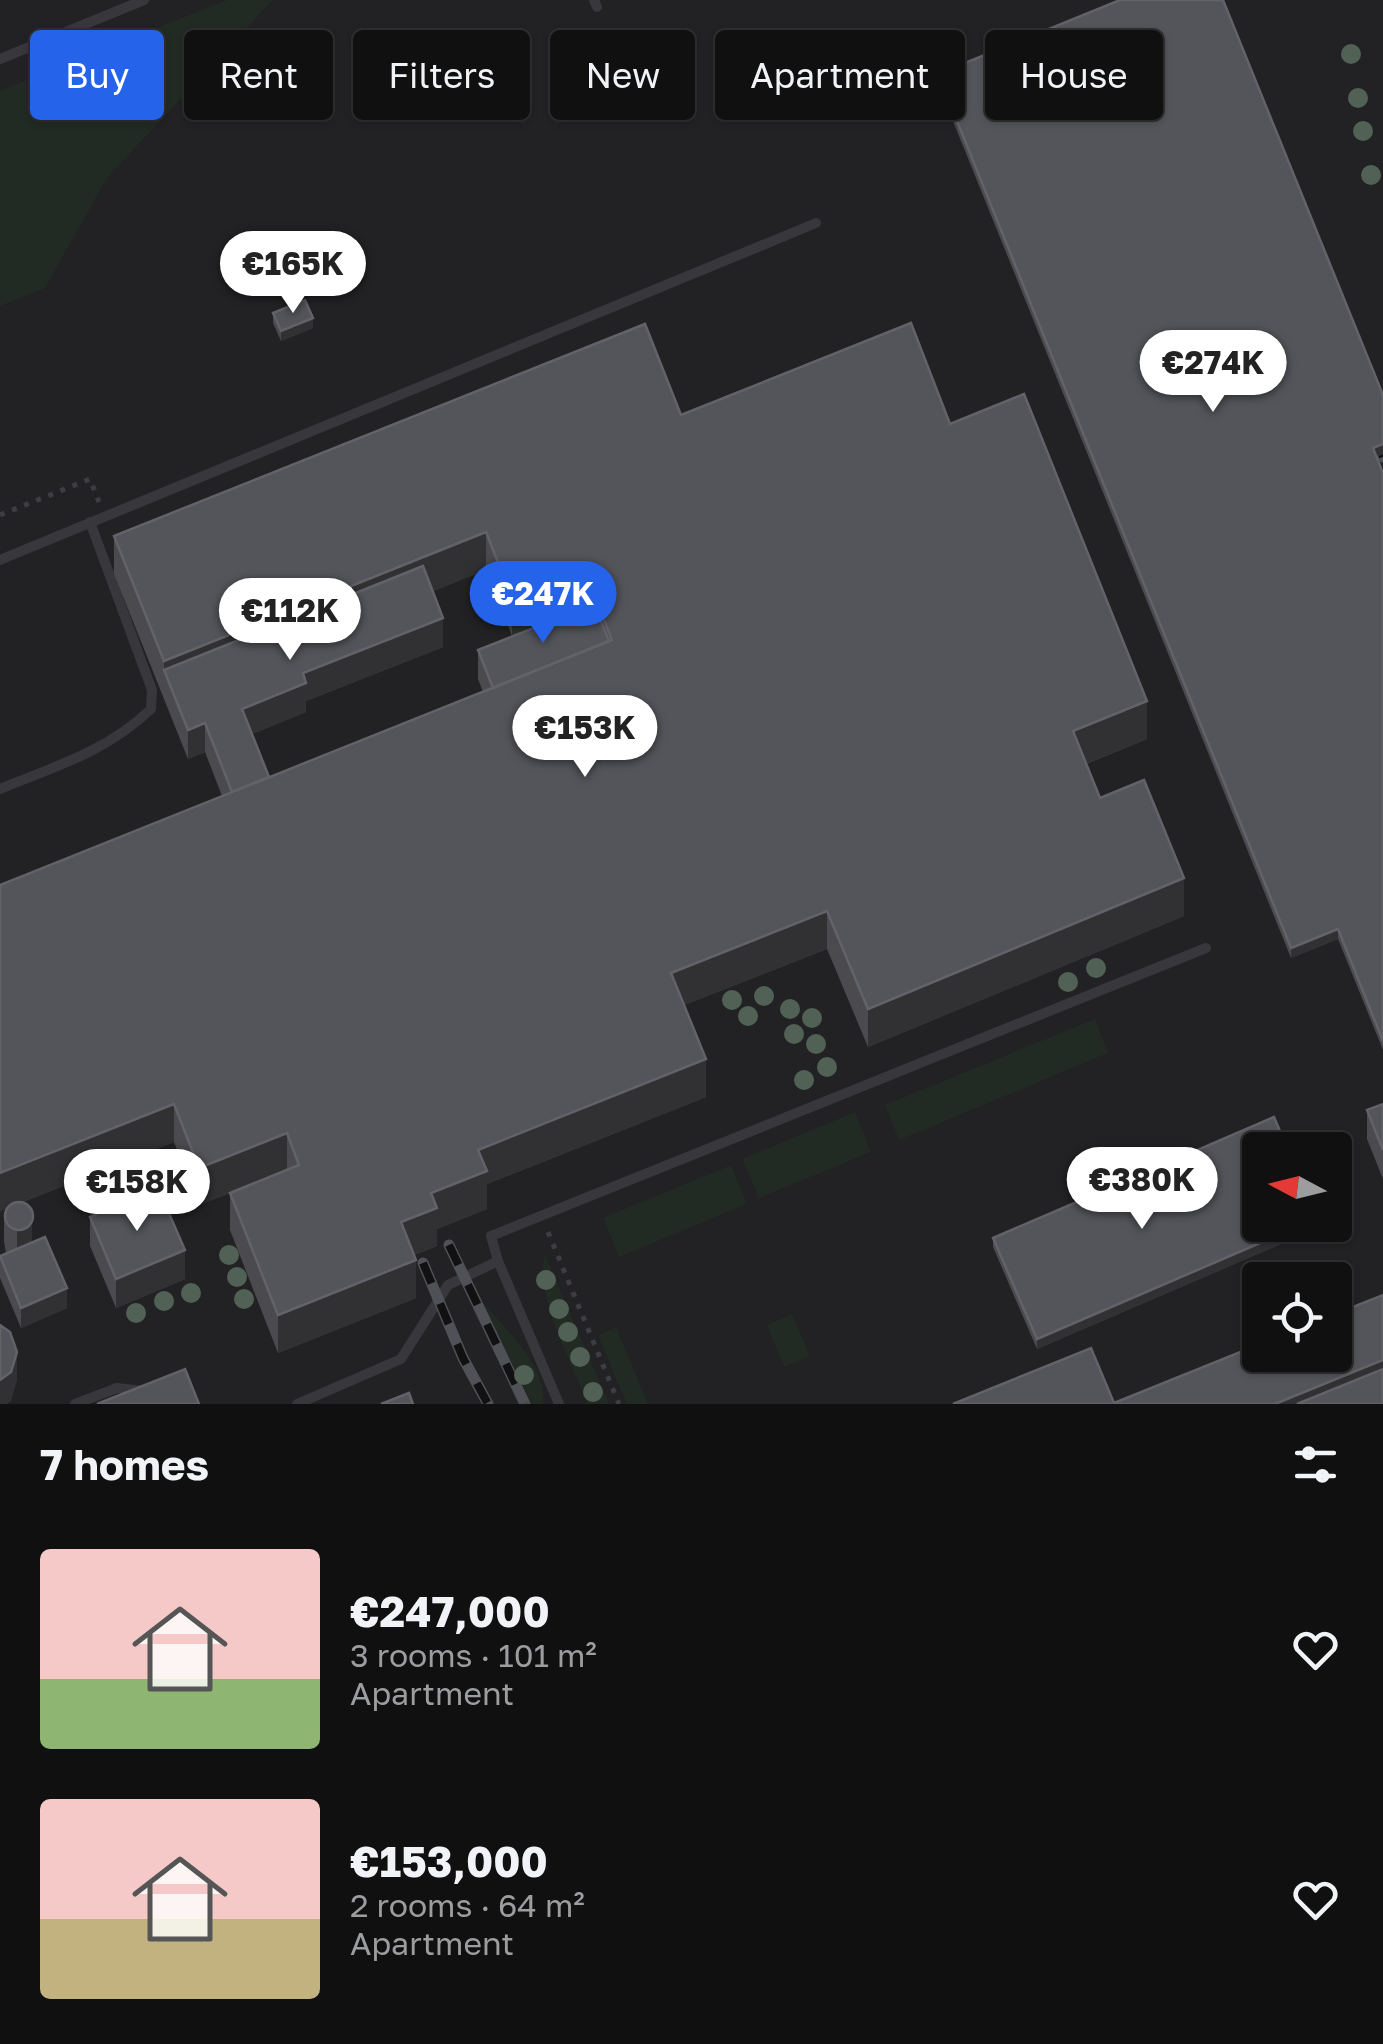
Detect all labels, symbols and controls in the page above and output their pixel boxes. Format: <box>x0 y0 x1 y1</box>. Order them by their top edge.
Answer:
chip: Buy <box>30 30 164 120</box>
chip: Rent <box>184 30 333 120</box>
chip: Filters <box>353 30 530 120</box>
chip: New <box>550 30 695 120</box>
chip: Apartment <box>715 30 965 120</box>
chip: House <box>985 30 1163 120</box>
pin: €165K <box>223 231 363 316</box>
text: €165K <box>242 244 344 282</box>
pin: €274K <box>1143 330 1283 415</box>
text: €274K <box>1162 343 1264 381</box>
pin: €247K <box>473 561 613 646</box>
text: €247K <box>492 574 594 612</box>
pin: €112K <box>220 578 360 663</box>
text: €112K <box>241 591 339 629</box>
pin: €153K <box>515 695 655 780</box>
text: €153K <box>534 708 636 746</box>
north arrow <box>1242 1132 1352 1242</box>
map controls <box>1242 1132 1352 1372</box>
pin: €380K <box>1072 1147 1212 1232</box>
pin: €158K <box>67 1149 207 1234</box>
text: €380K <box>1089 1160 1195 1198</box>
text: €158K <box>86 1162 188 1200</box>
button: locate <box>1242 1262 1352 1372</box>
icon: filters <box>1288 1437 1343 1492</box>
text: 7 homes <box>40 1439 209 1489</box>
text: €247,000 <box>350 1586 550 1636</box>
icon: home <box>120 1589 240 1709</box>
icon: heart <box>1288 1622 1343 1677</box>
text: 3 rooms · 101 m² <box>350 1636 597 1674</box>
text: Apartment <box>350 1674 514 1712</box>
text: €153,000 <box>350 1836 548 1886</box>
icon: home <box>120 1839 240 1959</box>
icon: heart <box>1288 1872 1343 1927</box>
text: 2 rooms · 64 m² <box>350 1886 585 1924</box>
text: Apartment <box>350 1924 514 1962</box>

